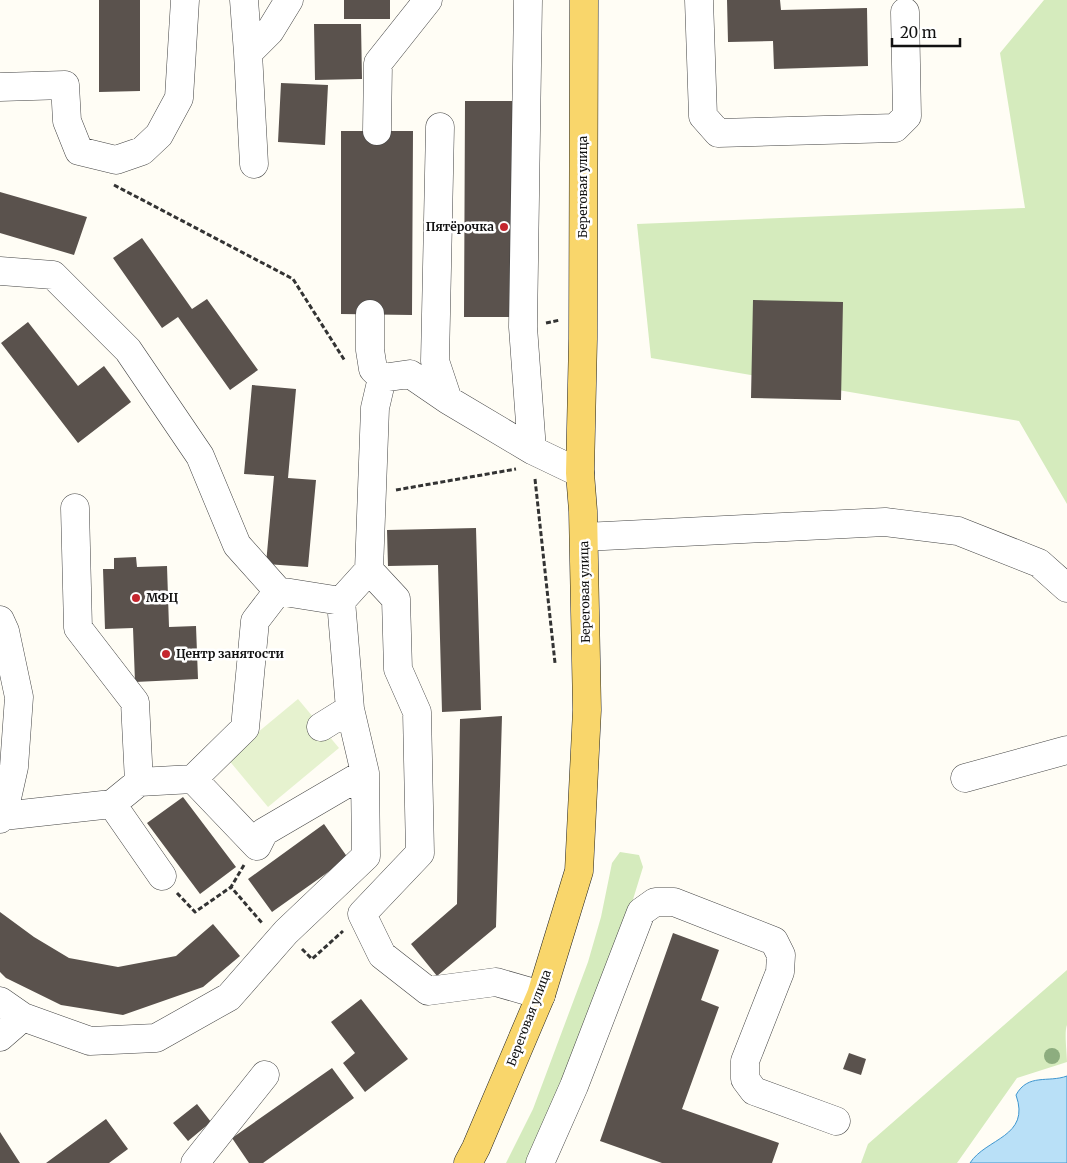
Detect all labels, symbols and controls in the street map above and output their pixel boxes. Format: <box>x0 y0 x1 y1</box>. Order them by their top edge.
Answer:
scale bar <box>892 15 960 47</box>
text: 20 m <box>900 23 937 42</box>
street label: Береговая улица <box>575 135 590 238</box>
place label: Пятёрочка <box>426 219 494 234</box>
marker: Пятёрочка <box>498 221 510 233</box>
street label: Береговая улица <box>576 540 593 643</box>
place label: МФЦ <box>146 590 178 605</box>
marker: МФЦ <box>130 592 142 604</box>
place label: Центр занятости <box>176 646 285 661</box>
marker: Центр занятости <box>160 648 172 660</box>
street label: Береговая улица <box>503 967 554 1068</box>

